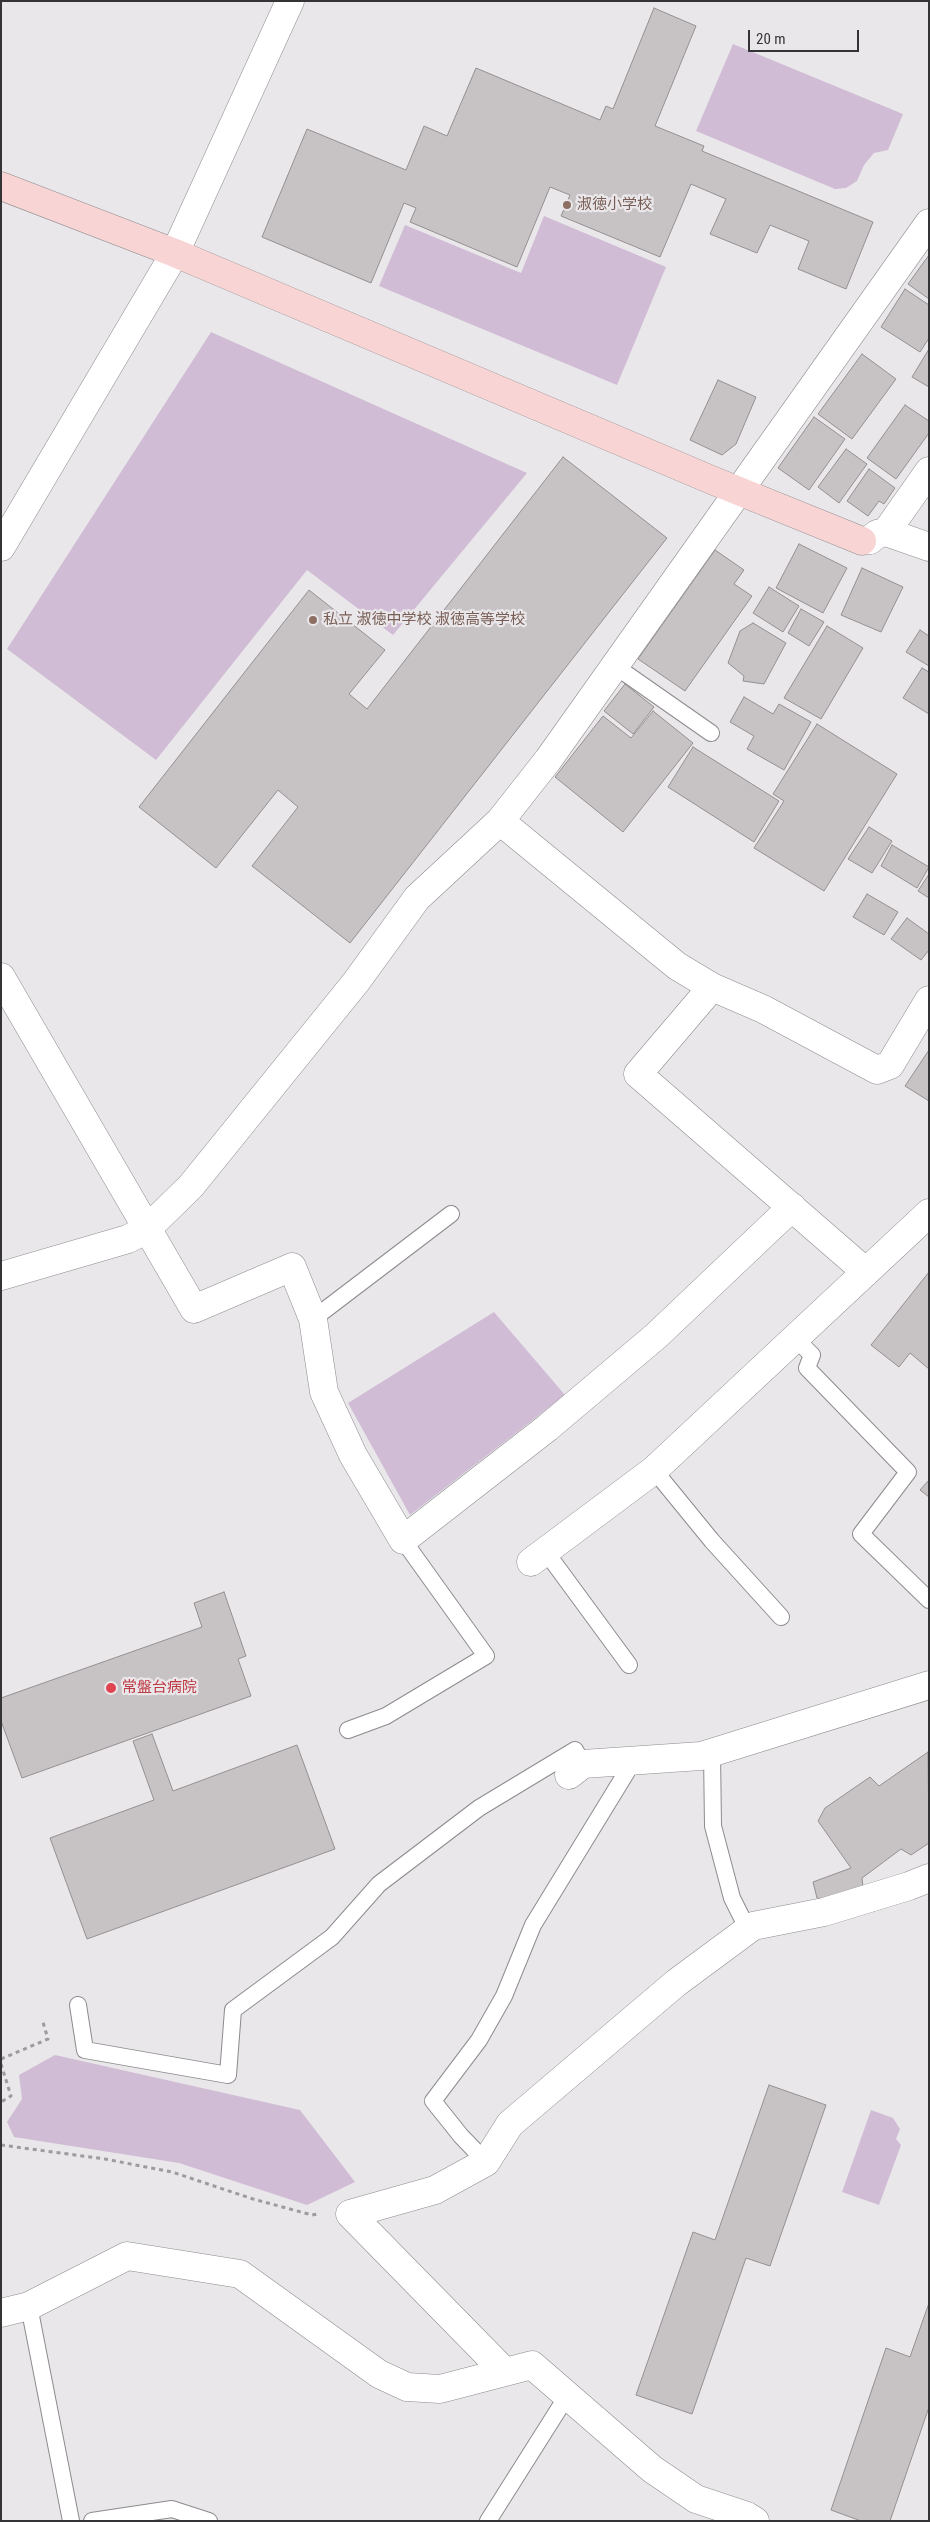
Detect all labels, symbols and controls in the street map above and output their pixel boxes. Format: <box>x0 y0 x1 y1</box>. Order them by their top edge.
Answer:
scale bar <box>750 20 861 52</box>
text: 20 m <box>756 30 786 48</box>
place label: 淑徳小学校 <box>577 196 652 214</box>
marker: 淑徳小学校 <box>561 199 573 211</box>
place label: 私立 淑徳中学校 淑徳高等学校 <box>323 611 525 629</box>
marker: 私立 淑徳中学校 淑徳高等学校 <box>307 614 319 626</box>
place label: 常盤台病院 <box>122 1679 197 1697</box>
marker: 常盤台病院 <box>104 1681 118 1695</box>

